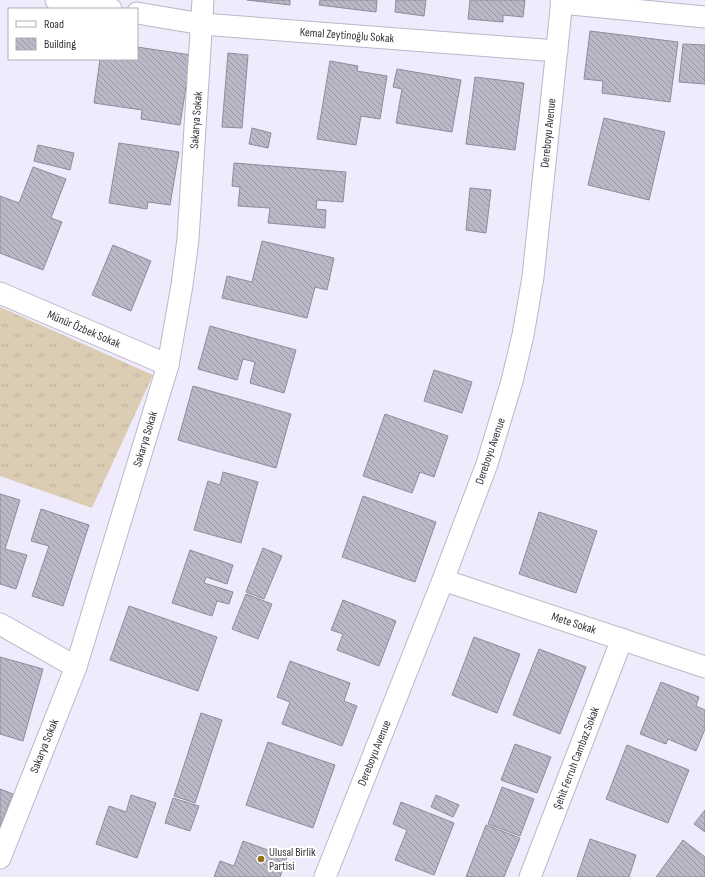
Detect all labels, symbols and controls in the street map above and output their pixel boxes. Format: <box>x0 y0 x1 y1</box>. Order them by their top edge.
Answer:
legend <box>8 8 138 60</box>
text: Road <box>44 17 64 32</box>
street label: Kemal Zeytinoğlu Sokak <box>299 25 395 46</box>
text: Building <box>44 37 76 52</box>
street label: Sakarya Sokak <box>187 90 206 149</box>
street label: Dereboyu Avenue <box>537 98 560 168</box>
street label: Münür Özbek Sokak <box>45 307 123 352</box>
street label: Sakarya Sokak <box>130 409 161 469</box>
street label: Dereboyu Avenue <box>472 416 509 486</box>
street label: Mete Sokak <box>550 609 598 638</box>
street label: Şehit Ferruh Cambaz Sokak <box>550 704 603 812</box>
street label: Sakarya Sokak <box>27 716 62 776</box>
street label: Dereboyu Avenue <box>354 718 395 788</box>
place label: Ulusal Birlik Partisi <box>269 845 316 874</box>
marker: Ulusal Birlik Partisi <box>256 854 266 864</box>

